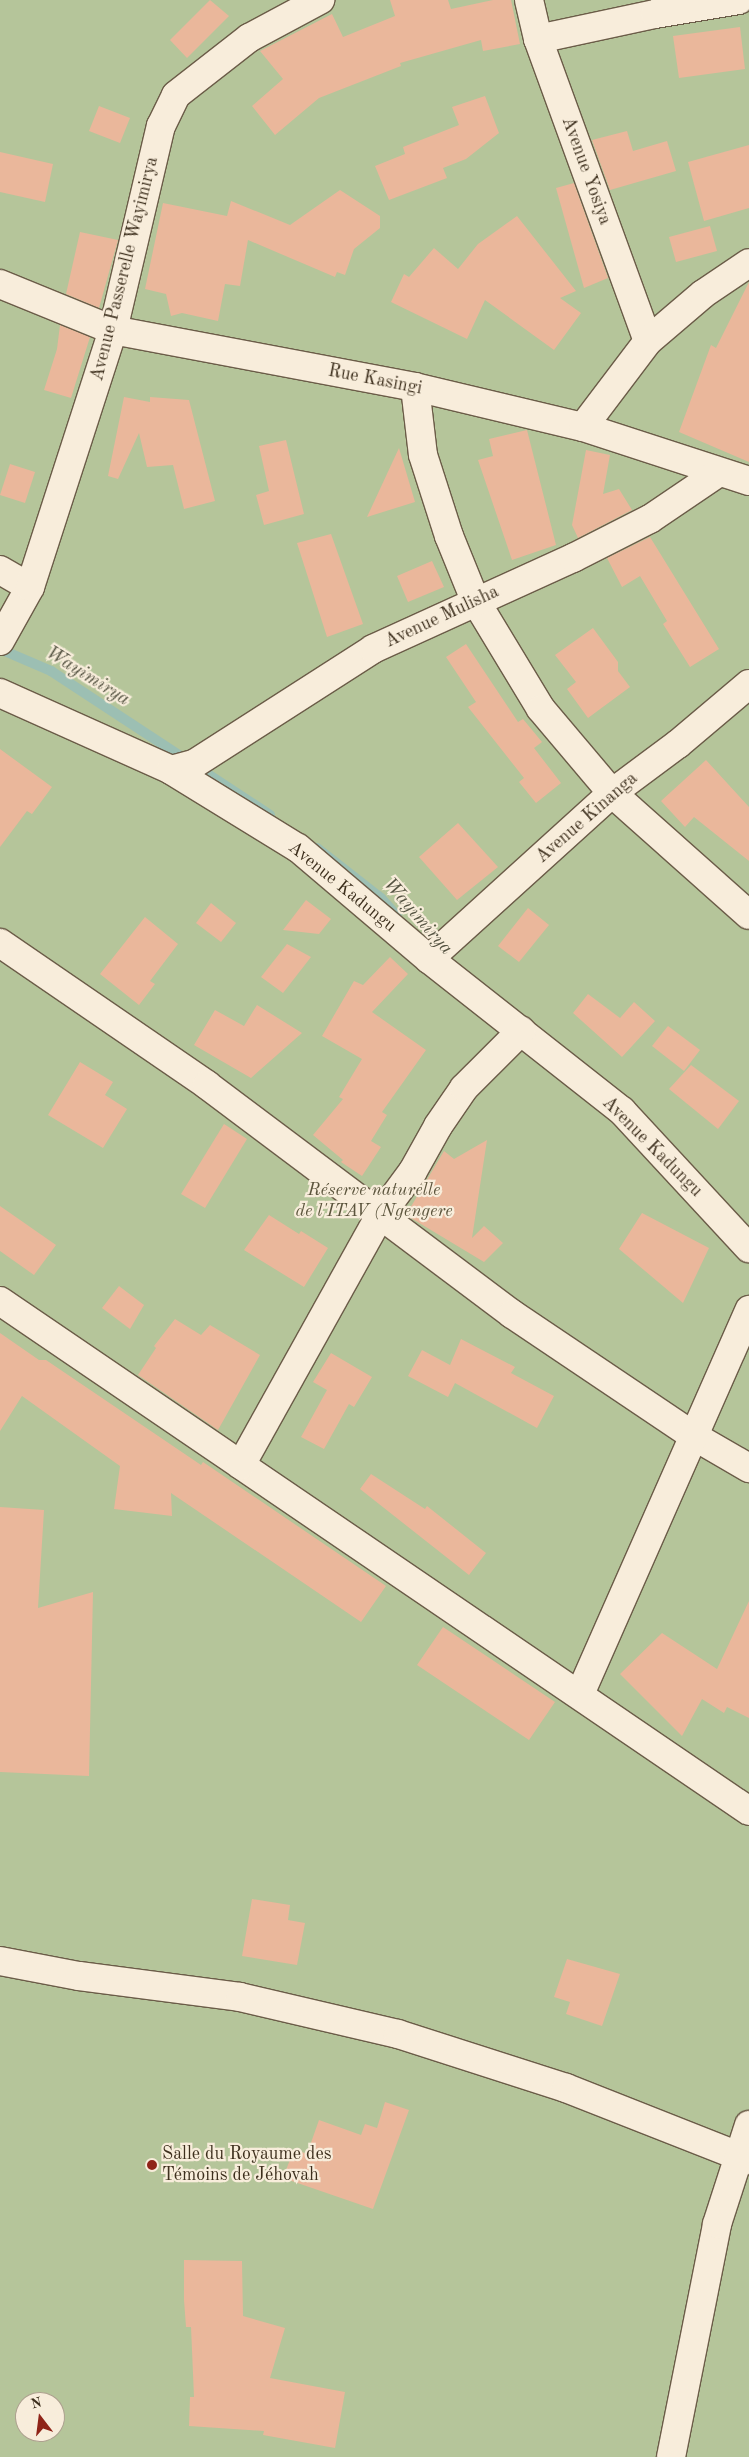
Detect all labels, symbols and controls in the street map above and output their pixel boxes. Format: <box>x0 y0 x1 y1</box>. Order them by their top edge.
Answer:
street label: Avenue Yosiya <box>556 114 616 228</box>
street label: Avenue Passerelle Wayimirya <box>87 155 163 383</box>
street label: Rue Kasingi <box>326 360 424 400</box>
street label: Avenue Mulisha <box>382 581 502 653</box>
water label: Wayimirya <box>41 642 133 712</box>
street label: Avenue Kinanga <box>532 768 642 868</box>
street label: Avenue Kadungu <box>284 837 400 937</box>
water label: Wayimirya <box>377 874 457 960</box>
street label: Avenue Kadungu <box>597 1092 707 1202</box>
park label: Réserve naturelle de l'ITAV (Ngengere <box>295 1180 453 1222</box>
place label: Salle du Royaume des Témoins de Jéhovah <box>162 2144 332 2186</box>
marker: Salle du Royaume des Témoins de Jéhovah <box>146 2159 158 2171</box>
north arrow <box>15 2392 65 2442</box>
text: N <box>29 2395 43 2412</box>

